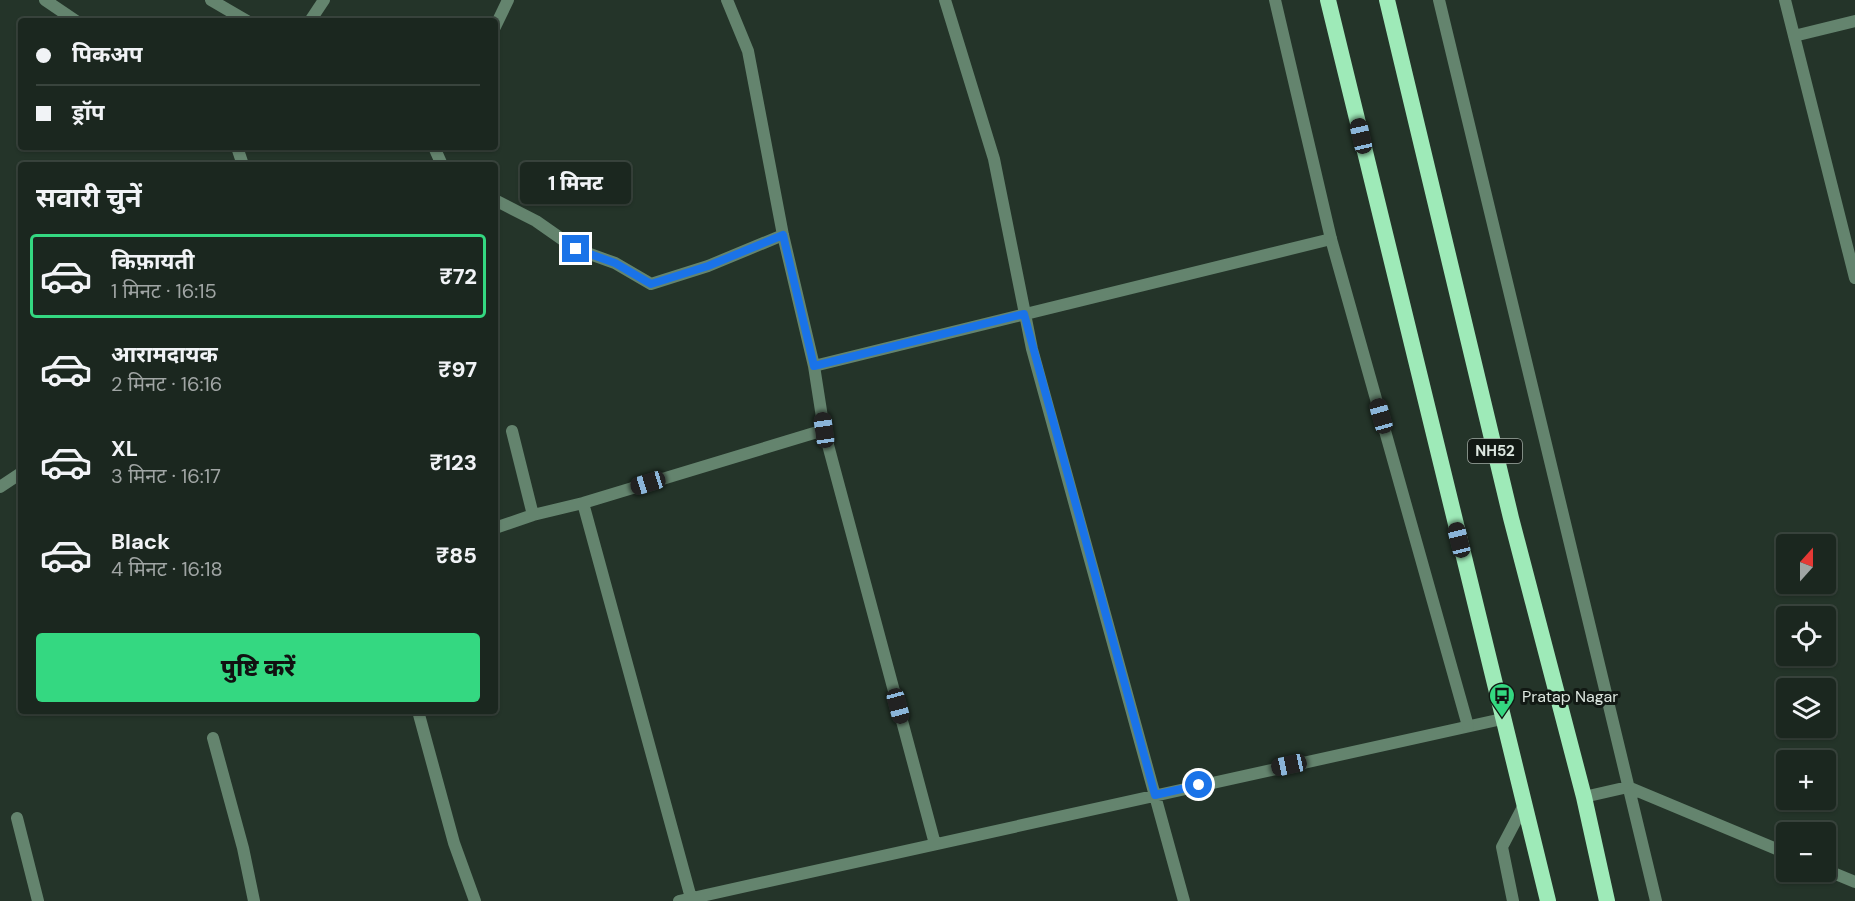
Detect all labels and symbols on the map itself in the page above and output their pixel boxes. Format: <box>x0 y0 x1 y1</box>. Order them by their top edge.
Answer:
car <box>1348 116 1374 156</box>
callout: 1 मिनट <box>520 162 632 204</box>
route end <box>562 235 589 262</box>
car <box>1367 396 1395 436</box>
car <box>813 411 835 449</box>
road number: NH52 <box>1468 439 1522 463</box>
car <box>628 469 668 497</box>
car <box>1446 520 1472 560</box>
north arrow <box>1776 534 1836 594</box>
bus stop icon: Pratap Nagar <box>1487 681 1517 719</box>
car <box>885 686 911 726</box>
place label: Pratap Nagar <box>1522 686 1618 707</box>
car <box>1270 752 1308 778</box>
route start <box>1185 771 1212 798</box>

